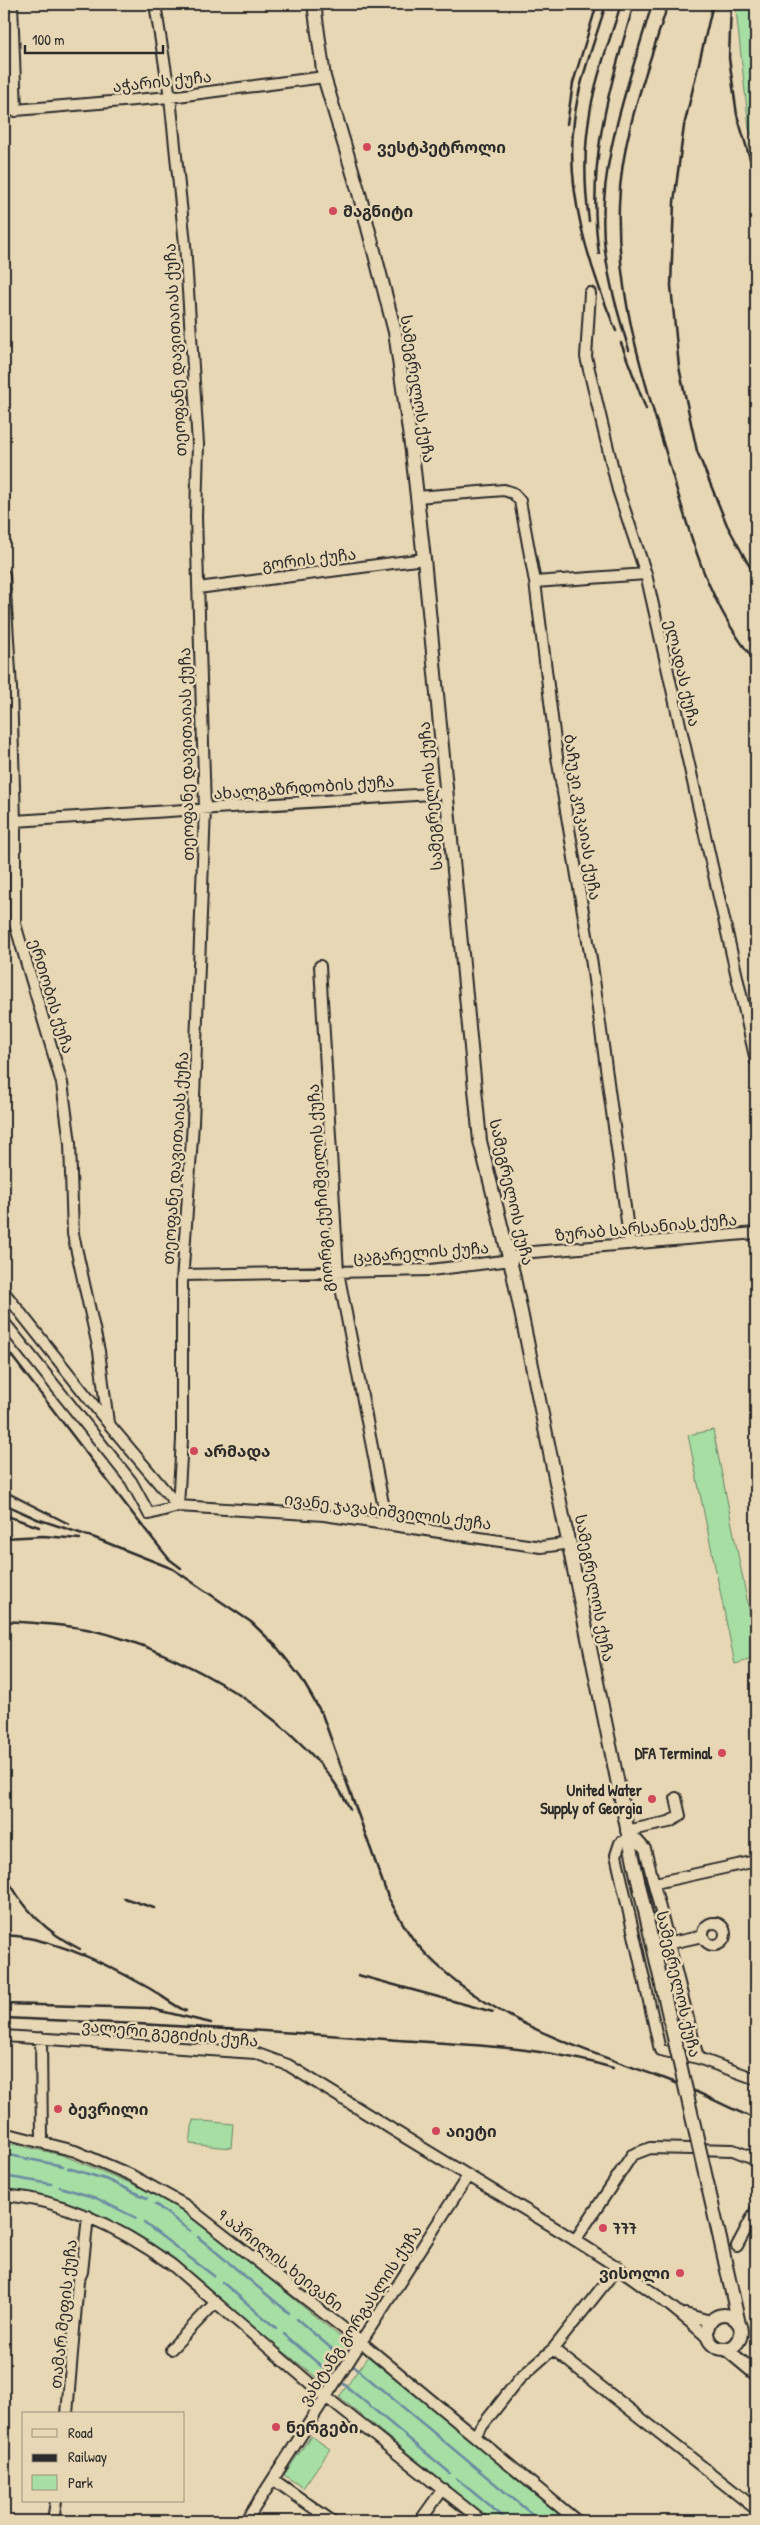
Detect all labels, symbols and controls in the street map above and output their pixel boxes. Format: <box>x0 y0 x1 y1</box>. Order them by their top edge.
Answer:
scale bar <box>25 22 162 54</box>
text: 100 m <box>32 29 65 50</box>
street label: აჭარის ქუჩა <box>111 65 213 97</box>
place label: ვესტპეტროლი <box>377 136 506 158</box>
marker: ვესტპეტროლი <box>361 141 373 153</box>
place label: მაგნიტი <box>343 200 413 222</box>
marker: მაგნიტი <box>327 205 339 217</box>
street label: თეოფანე დავითაიას ქუჩა <box>158 243 192 457</box>
street label: სამეგრელოს ქუჩა <box>395 313 441 465</box>
street label: გორის ქუჩა <box>261 542 357 576</box>
street label: ელადას ქუჩა <box>660 617 706 729</box>
street label: თეოფანე დავითაიას ქუჩა <box>173 647 199 861</box>
street label: სამეგრელოს ქუჩა <box>413 721 447 871</box>
street label: ბაჩუკი კოკაიას ქუჩა <box>559 732 607 902</box>
street label: ახალგაზრდობის ქუჩა <box>213 770 395 804</box>
street label: ერთობის ქუჩა <box>24 936 80 1056</box>
street label: თეოფანე დავითაიას ქუჩა <box>157 1051 193 1265</box>
street label: გიორგი ქუჩიშვილის ქუჩა <box>302 1083 338 1293</box>
street label: სამეგრელოს ქუჩა <box>484 1117 540 1267</box>
street label: ზურაბ სარსანიას ქუჩა <box>554 1208 738 1246</box>
street label: ცაგარელის ქუჩა <box>352 1236 490 1268</box>
place label: არმადა <box>204 1440 270 1462</box>
marker: არმადა <box>188 1445 200 1457</box>
street label: ივანე ჯავახიშვილის ქუჩა <box>283 1487 493 1535</box>
street label: სამეგრელოს ქუჩა <box>570 1512 620 1664</box>
place label: DFA Terminal <box>635 1742 713 1764</box>
marker: DFA Terminal <box>716 1747 728 1759</box>
place label: United Water Supply of Georgia <box>540 1779 643 1820</box>
marker: United Water Supply of Georgia <box>646 1793 658 1805</box>
street label: სამეგრელოს ქუჩა <box>651 1909 707 2059</box>
street label: ვალერი გეგიძის ქუჩა <box>81 2014 259 2052</box>
place label: ბევრილი <box>68 2098 148 2120</box>
marker: ბევრილი <box>52 2103 64 2115</box>
place label: აიეტი <box>446 2120 497 2142</box>
marker: აიეტი <box>430 2125 442 2137</box>
street label: 9 აპრილის ხეივანი <box>214 2204 348 2316</box>
place label: 777 <box>612 2217 637 2239</box>
street label: ვახტანგ გორგასლის ქუჩა <box>293 2221 427 2409</box>
marker: 777 <box>597 2222 609 2234</box>
street label: თამარ მეფის ქუჩა <box>44 2238 82 2390</box>
place label: ვისოლი <box>599 2262 670 2284</box>
marker: ვისოლი <box>674 2267 686 2279</box>
legend <box>22 2412 185 2502</box>
place label: ნერგები <box>286 2416 358 2438</box>
marker: ნერგები <box>270 2421 282 2433</box>
text: Road <box>68 2422 93 2443</box>
text: Railway <box>68 2446 107 2467</box>
text: Park <box>68 2472 93 2493</box>

